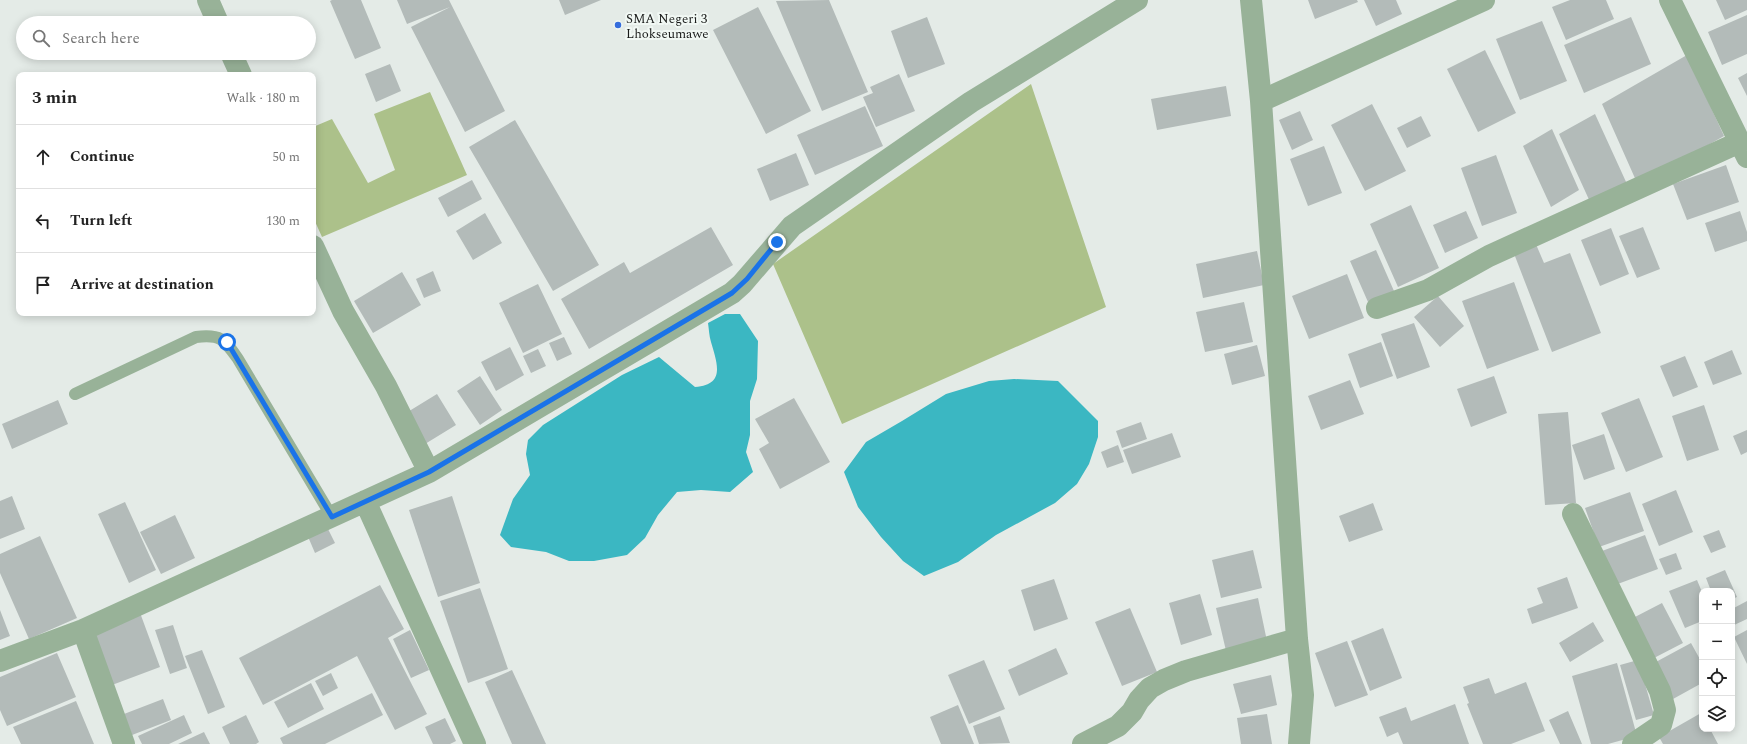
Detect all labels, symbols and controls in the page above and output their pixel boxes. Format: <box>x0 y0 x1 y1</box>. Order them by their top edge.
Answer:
place label: SMA Negeri 3 Lhokseumawe <box>626 9 709 44</box>
search box <box>16 16 316 60</box>
marker: SMA Negeri 3 Lhokseumawe <box>613 20 623 30</box>
icon: search <box>30 27 52 49</box>
text: Search here <box>62 27 140 50</box>
text: 3 min <box>32 85 77 111</box>
text: Walk · 180 m <box>226 88 300 108</box>
text: Continue <box>70 145 135 168</box>
icon: ahead <box>32 146 54 168</box>
text: 50 m <box>273 147 300 167</box>
text: Turn left <box>70 209 132 232</box>
icon: left <box>32 210 54 232</box>
text: 130 m <box>266 211 300 231</box>
route end <box>768 233 786 251</box>
text: Arrive at destination <box>70 273 214 296</box>
icon: arrive <box>32 274 54 296</box>
route start <box>218 333 236 351</box>
map controls <box>1699 588 1735 732</box>
button: + <box>1699 588 1735 624</box>
button: − <box>1699 624 1735 660</box>
button: locate <box>1699 660 1735 696</box>
button: layers <box>1699 696 1735 732</box>

